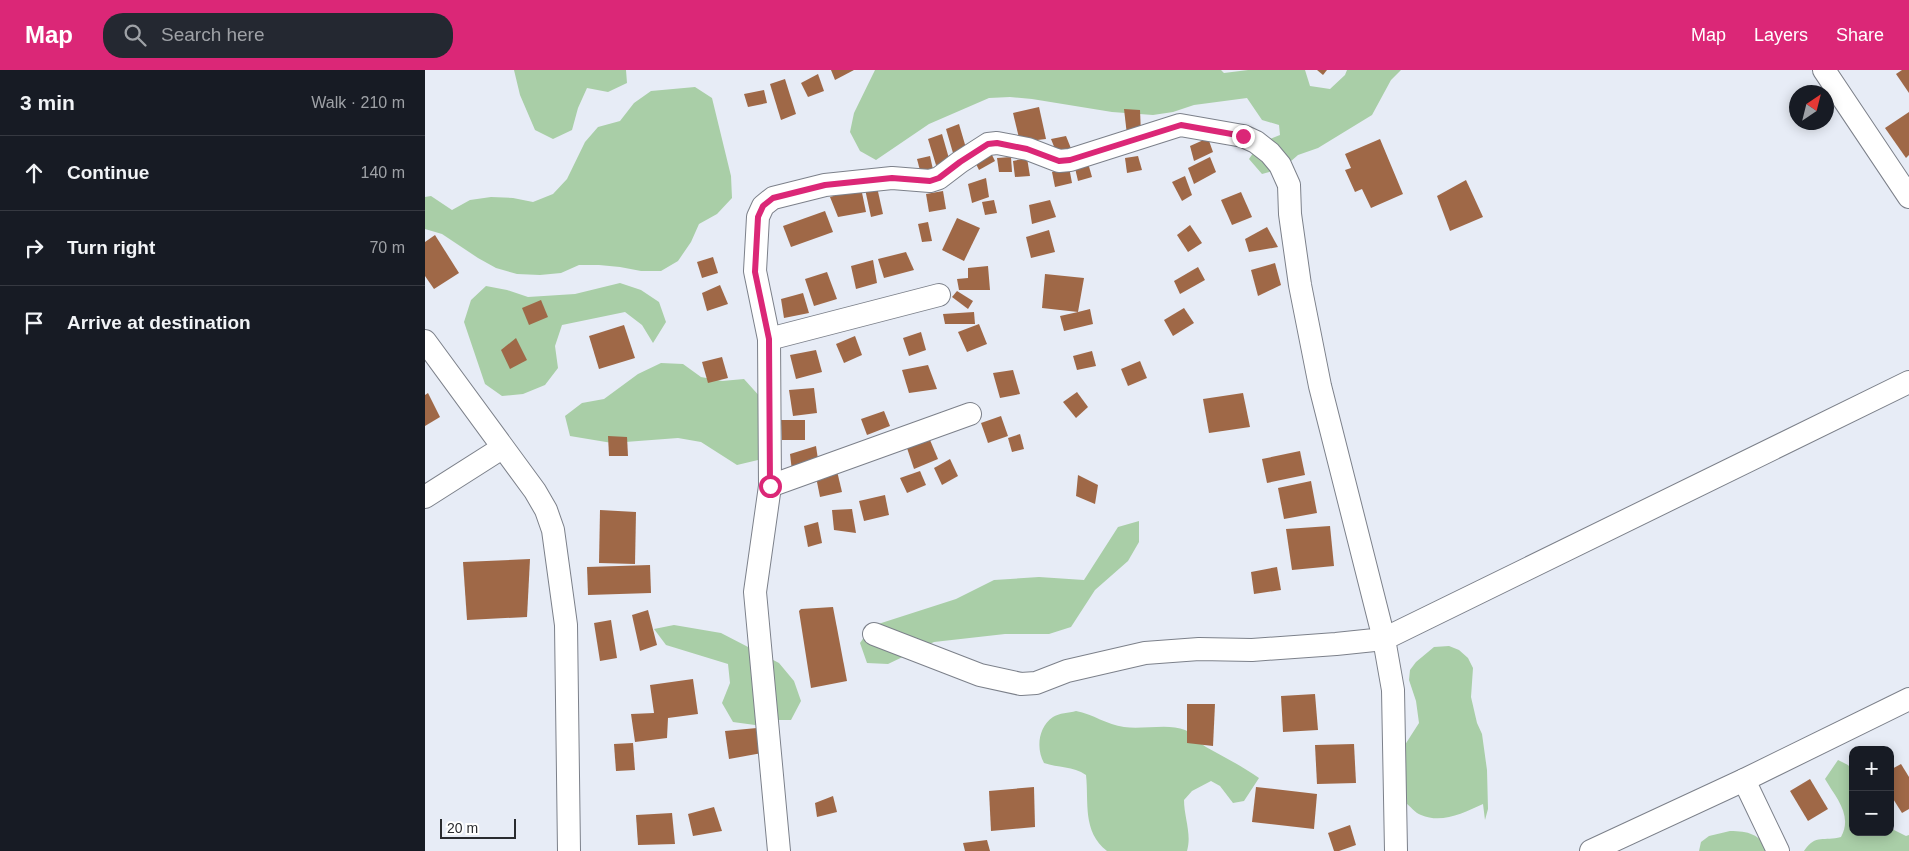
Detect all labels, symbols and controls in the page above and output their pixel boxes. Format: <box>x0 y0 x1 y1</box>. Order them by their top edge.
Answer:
search box <box>103 13 453 58</box>
text: Map <box>25 21 73 48</box>
icon: search <box>121 21 149 49</box>
text: Search here <box>161 24 265 45</box>
text: Map <box>1691 25 1726 45</box>
text: Layers <box>1754 25 1808 45</box>
text: Share <box>1836 25 1884 45</box>
north arrow <box>1789 85 1834 130</box>
text: 3 min <box>20 91 75 114</box>
text: Walk · 210 m <box>311 94 405 111</box>
route end <box>1232 125 1255 148</box>
icon: ahead <box>20 159 48 187</box>
text: Continue <box>67 162 149 183</box>
text: 140 m <box>361 164 405 181</box>
icon: right <box>20 234 48 262</box>
text: Turn right <box>67 237 155 258</box>
text: 70 m <box>369 239 405 256</box>
icon: arrive <box>20 309 48 337</box>
text: Arrive at destination <box>67 312 251 333</box>
route start <box>759 475 782 498</box>
map controls <box>1849 746 1894 836</box>
button: + <box>1849 746 1894 791</box>
button: − <box>1849 791 1894 836</box>
scale bar <box>440 816 516 839</box>
text: 20 m <box>447 820 478 836</box>

